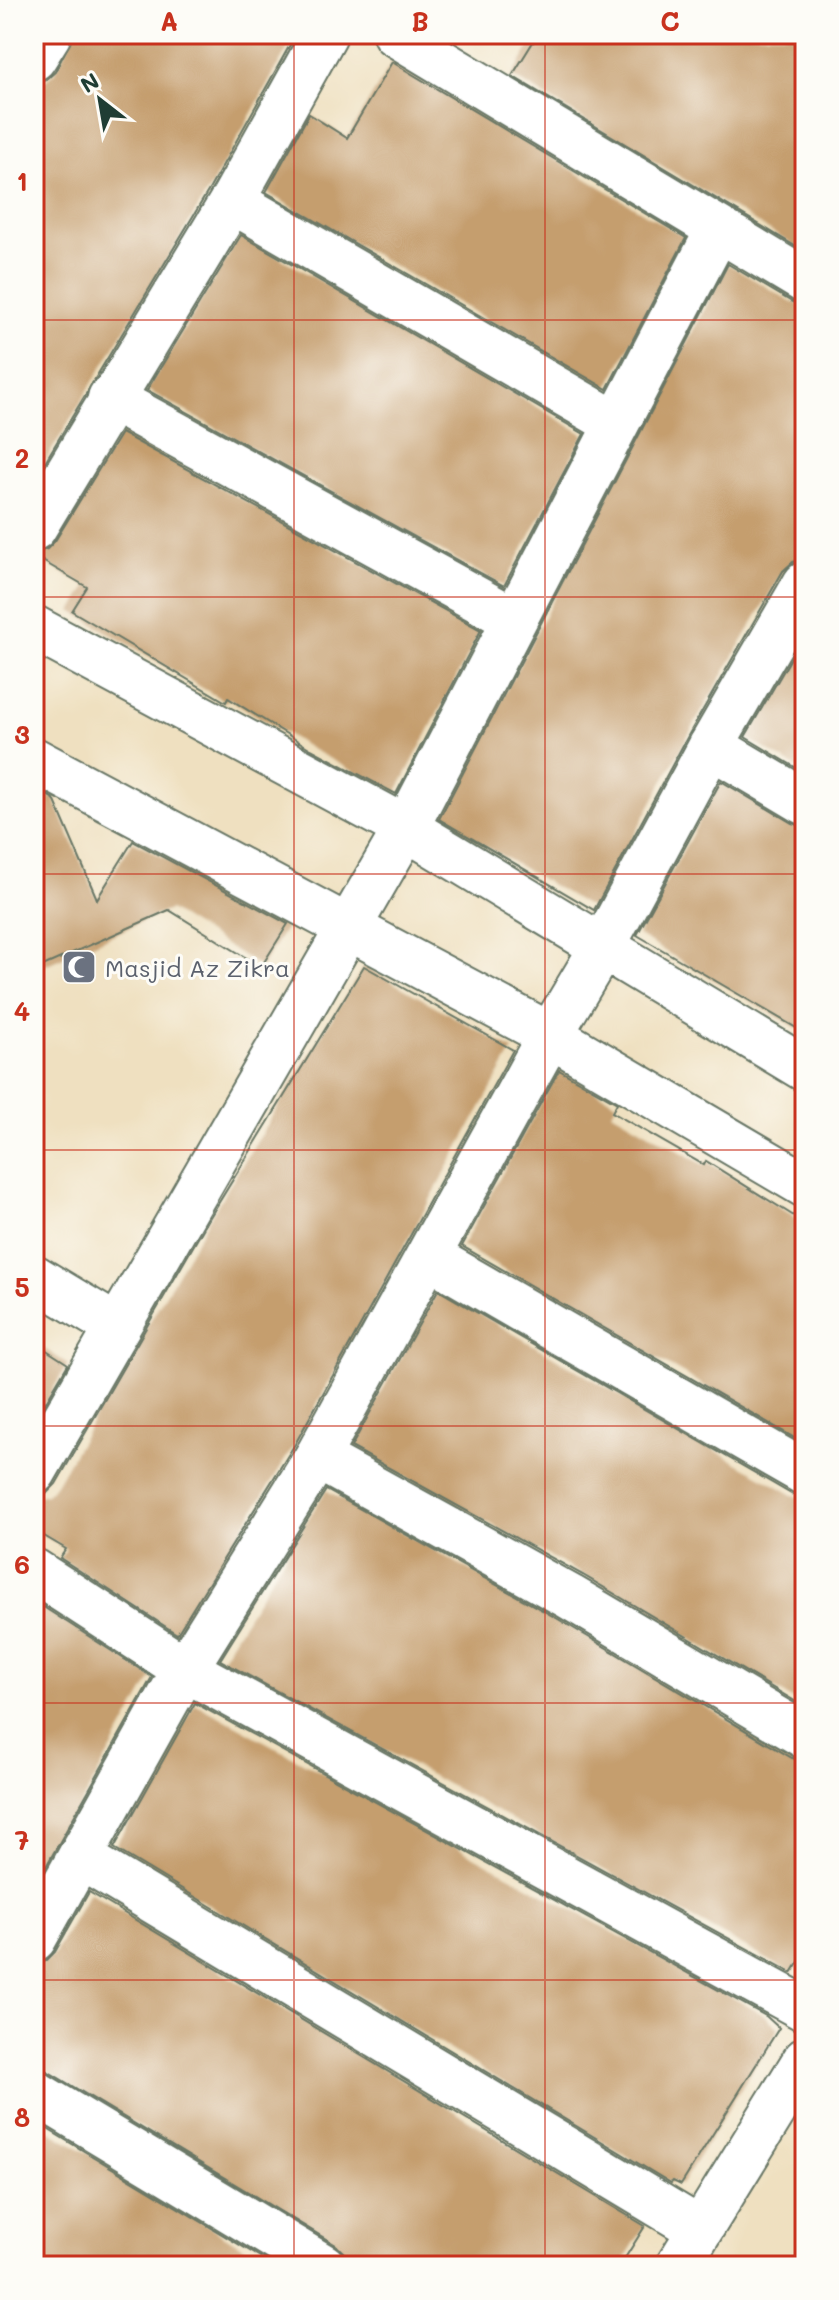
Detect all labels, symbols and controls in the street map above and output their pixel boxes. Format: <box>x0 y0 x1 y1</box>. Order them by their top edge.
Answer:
text: A <box>160 4 178 38</box>
text: B <box>411 4 429 38</box>
text: C <box>660 4 680 38</box>
north arrow <box>60 60 140 140</box>
text: N <box>75 66 104 99</box>
text: 1 <box>16 164 28 198</box>
text: 2 <box>15 441 29 475</box>
text: 3 <box>14 717 30 751</box>
mosque icon: Masjid Az Zikra <box>60 948 98 986</box>
place label: Masjid Az Zikra <box>105 952 290 983</box>
text: 4 <box>14 994 30 1028</box>
text: 5 <box>14 1270 30 1304</box>
text: 6 <box>14 1547 30 1581</box>
text: 7 <box>15 1823 29 1857</box>
text: 8 <box>14 2100 30 2134</box>

